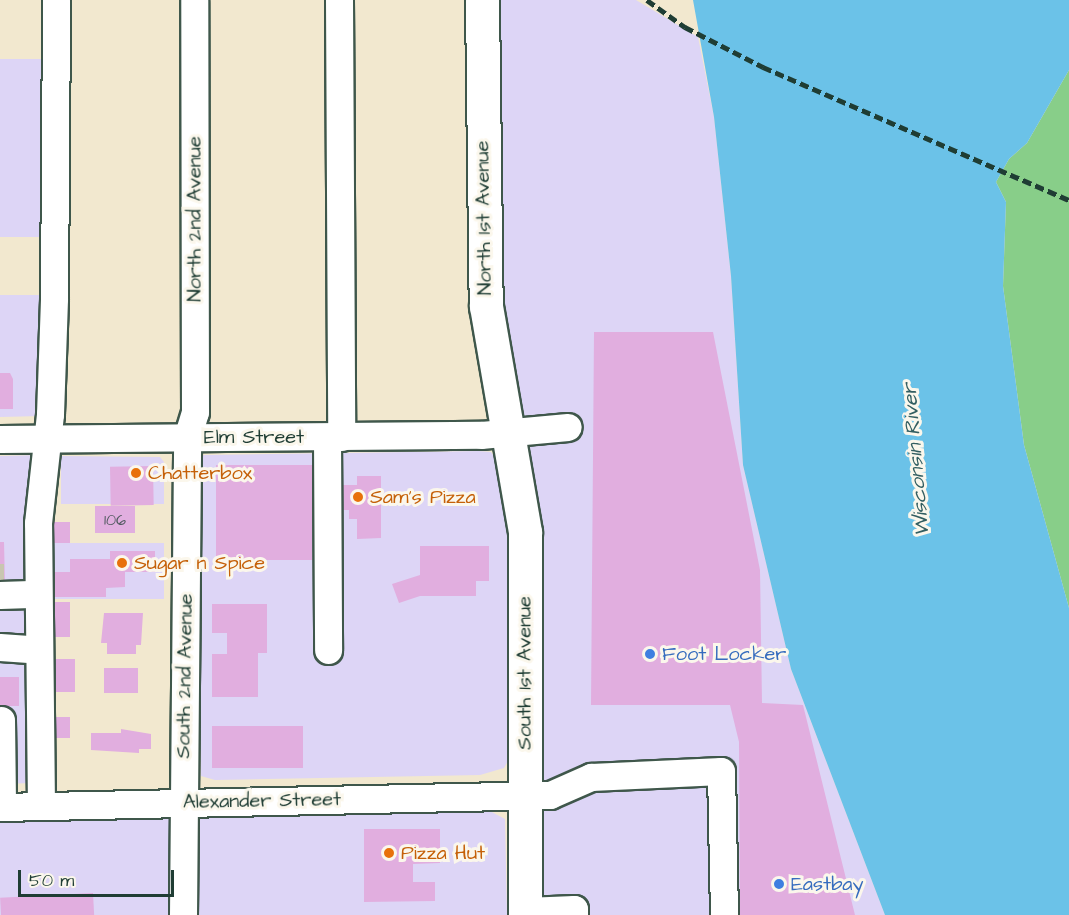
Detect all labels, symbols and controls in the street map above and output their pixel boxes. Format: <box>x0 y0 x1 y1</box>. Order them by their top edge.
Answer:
street label: North 2nd Avenue <box>183 136 207 302</box>
street label: North 1st Avenue <box>471 141 497 295</box>
water label: Wisconsin River <box>897 382 935 538</box>
street label: Elm Street <box>204 425 304 449</box>
place label: Chatterbox <box>148 461 252 485</box>
marker: Chatterbox <box>129 466 143 480</box>
place label: Sam's Pizza <box>370 485 476 509</box>
marker: Sam's Pizza <box>351 490 365 504</box>
house number: 106 <box>104 510 126 530</box>
place label: Sugar n Spice <box>134 551 265 575</box>
marker: Sugar n Spice <box>115 556 129 570</box>
street label: South 2nd Avenue <box>172 593 198 759</box>
street label: South 1st Avenue <box>513 596 537 750</box>
place label: Foot Locker <box>662 642 786 666</box>
marker: Foot Locker <box>643 647 657 661</box>
street label: Alexander Street <box>183 788 341 814</box>
place label: Pizza Hut <box>401 841 485 865</box>
marker: Pizza Hut <box>382 846 396 860</box>
scale bar <box>21 858 177 896</box>
text: 50 m <box>29 868 74 893</box>
place label: Eastbay <box>791 872 864 896</box>
marker: Eastbay <box>772 877 786 891</box>

